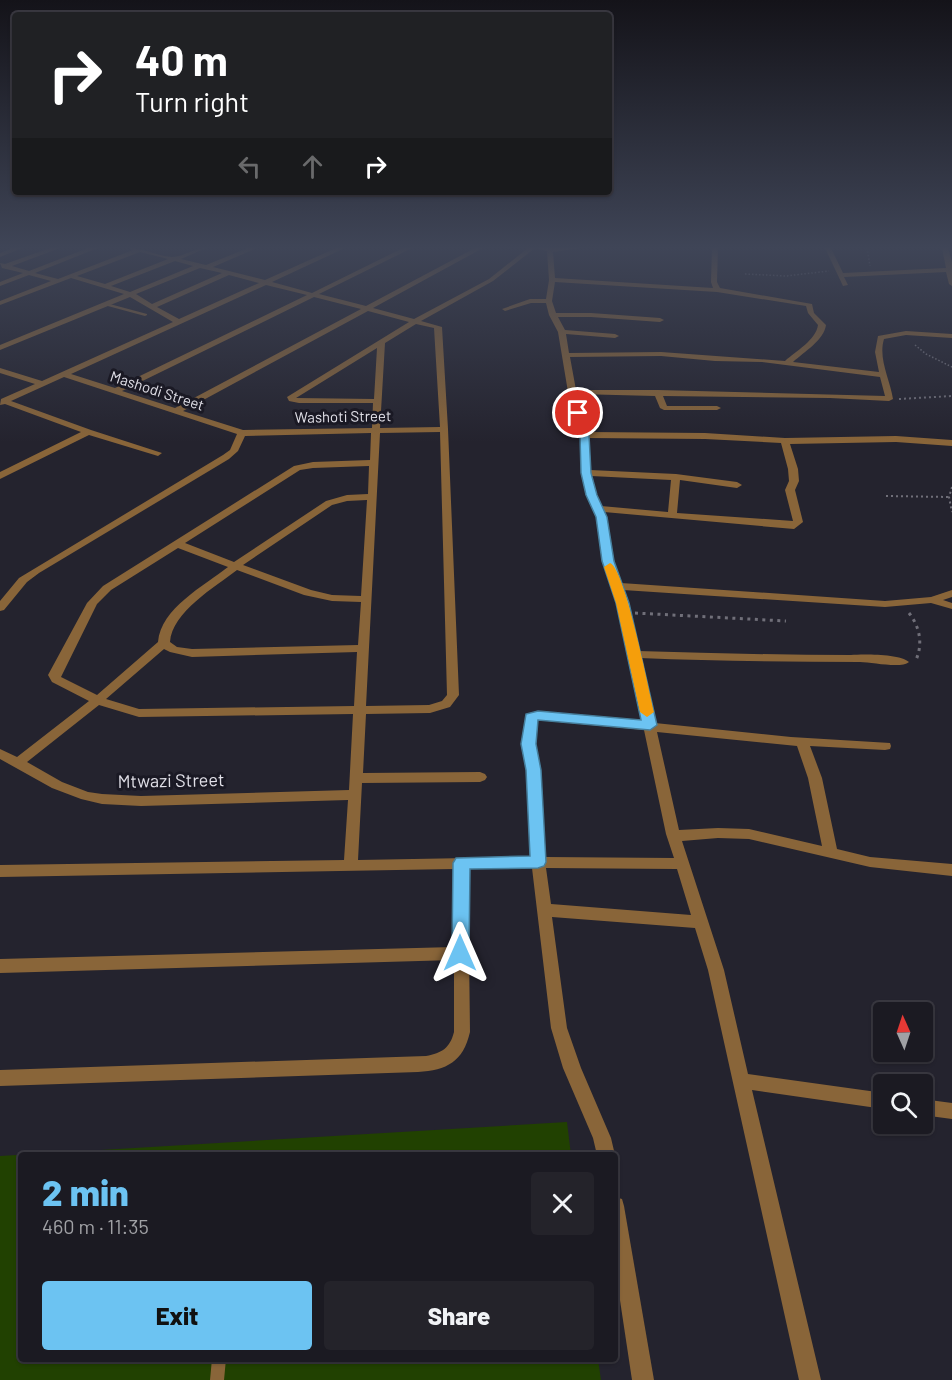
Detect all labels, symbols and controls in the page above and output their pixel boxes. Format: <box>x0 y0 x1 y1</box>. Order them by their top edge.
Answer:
text: 40 m <box>135 34 228 84</box>
icon: right <box>36 36 114 114</box>
text: Turn right <box>135 85 249 117</box>
icon: left <box>233 150 266 183</box>
icon: ahead <box>296 150 329 183</box>
icon: right <box>359 150 392 183</box>
street label: Mashodi Street <box>108 366 207 414</box>
pin <box>552 387 603 438</box>
icon: arrive <box>561 396 594 429</box>
street label: Washoti Street <box>295 406 391 426</box>
street label: Mtwazi Street <box>117 768 225 792</box>
position arrow <box>428 921 492 985</box>
north arrow <box>873 1002 933 1062</box>
map controls <box>873 1002 933 1134</box>
button: search <box>873 1074 933 1134</box>
text: 2 min <box>42 1170 129 1213</box>
button: close <box>531 1172 594 1235</box>
text: 460 m · 11:35 <box>42 1214 149 1238</box>
button: Exit <box>42 1281 312 1350</box>
button: Share <box>324 1281 594 1350</box>

